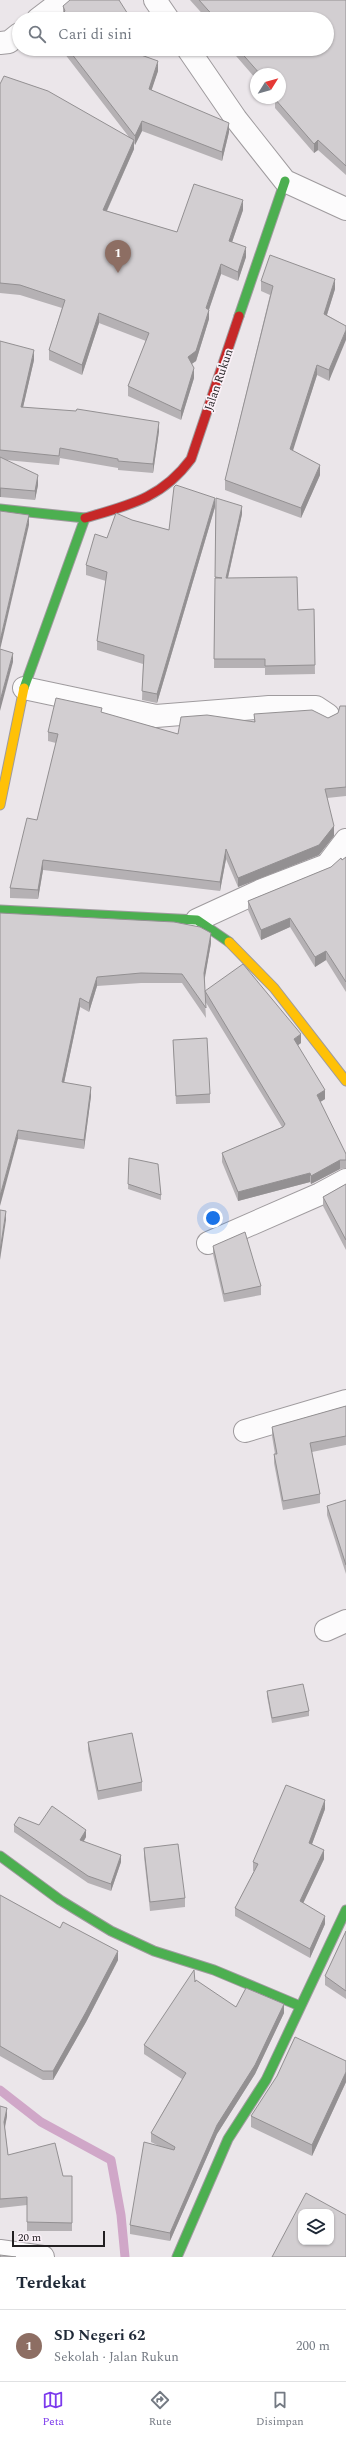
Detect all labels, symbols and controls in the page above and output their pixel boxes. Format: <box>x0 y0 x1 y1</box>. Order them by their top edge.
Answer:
search box <box>12 12 334 56</box>
icon: search <box>26 23 48 45</box>
text: Cari di sini <box>58 23 132 46</box>
north arrow <box>250 68 286 104</box>
pin: 1 <box>105 240 131 273</box>
street label: Jalan Rukun <box>200 346 238 414</box>
your location <box>203 1208 223 1228</box>
map controls <box>298 2209 334 2245</box>
button: layers <box>298 2209 334 2245</box>
scale bar <box>12 2229 105 2248</box>
text: 20 m <box>18 2229 41 2246</box>
text: Terdekat <box>16 2270 86 2296</box>
text: SD Negeri 62 <box>54 2324 145 2347</box>
text: 1 <box>25 2336 33 2356</box>
text: 200 m <box>296 2336 330 2356</box>
text: Sekolah · Jalan Rukun <box>54 2347 179 2367</box>
tab: Peta <box>42 2389 64 2430</box>
tab: Rute <box>149 2389 171 2430</box>
tab: Disimpan <box>256 2389 304 2430</box>

